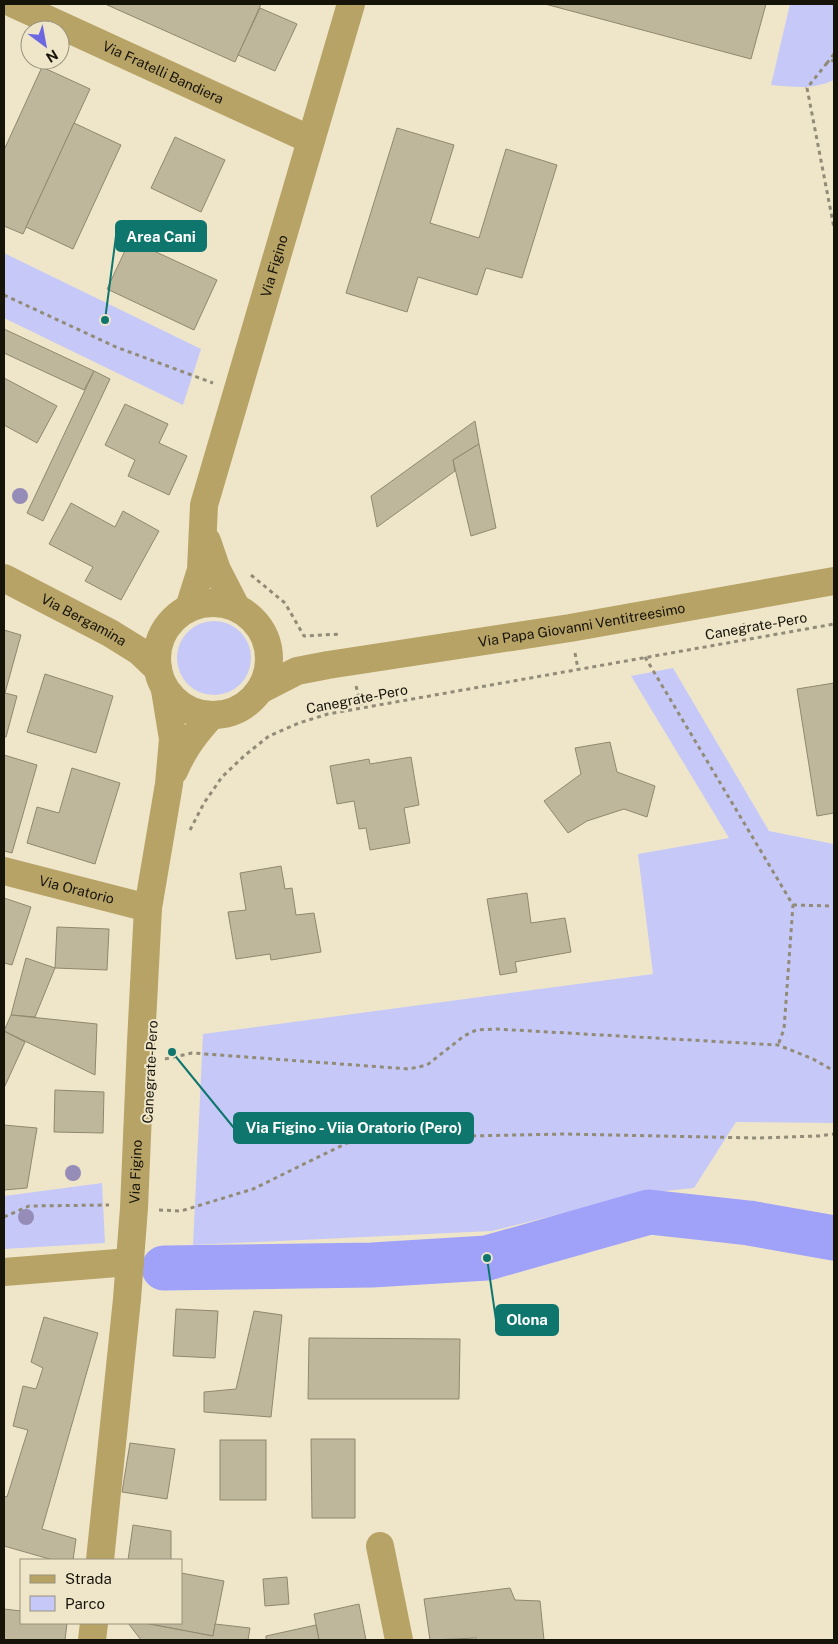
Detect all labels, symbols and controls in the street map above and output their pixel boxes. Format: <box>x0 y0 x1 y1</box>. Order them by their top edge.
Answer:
north arrow <box>20 20 70 70</box>
street label: Via Fratelli Bandiera <box>100 38 226 107</box>
text: N <box>43 46 61 66</box>
callout: Area Cani <box>116 221 206 251</box>
text: Area Cani <box>126 228 196 245</box>
street label: Via Figino <box>257 233 291 299</box>
street label: Via Bergamina <box>38 591 129 649</box>
street label: Via Papa Giovanni Ventitreesimo <box>477 600 687 650</box>
street label: Canegrate-Pero <box>704 609 808 643</box>
street label: Canegrate-Pero <box>305 681 409 717</box>
street label: Via Oratorio <box>37 872 116 907</box>
street label: Canegrate-Pero <box>139 1020 161 1124</box>
callout: Via Figino - Viia Oratorio (Pero) <box>234 1113 473 1143</box>
text: Via Figino - Viia Oratorio (Pero) <box>246 1119 462 1136</box>
street label: Via Figino <box>126 1139 145 1204</box>
callout: Olona <box>496 1305 558 1335</box>
text: Olona <box>506 1311 548 1328</box>
legend <box>20 1559 182 1624</box>
text: Strada <box>65 1570 112 1587</box>
text: Parco <box>65 1595 105 1612</box>

